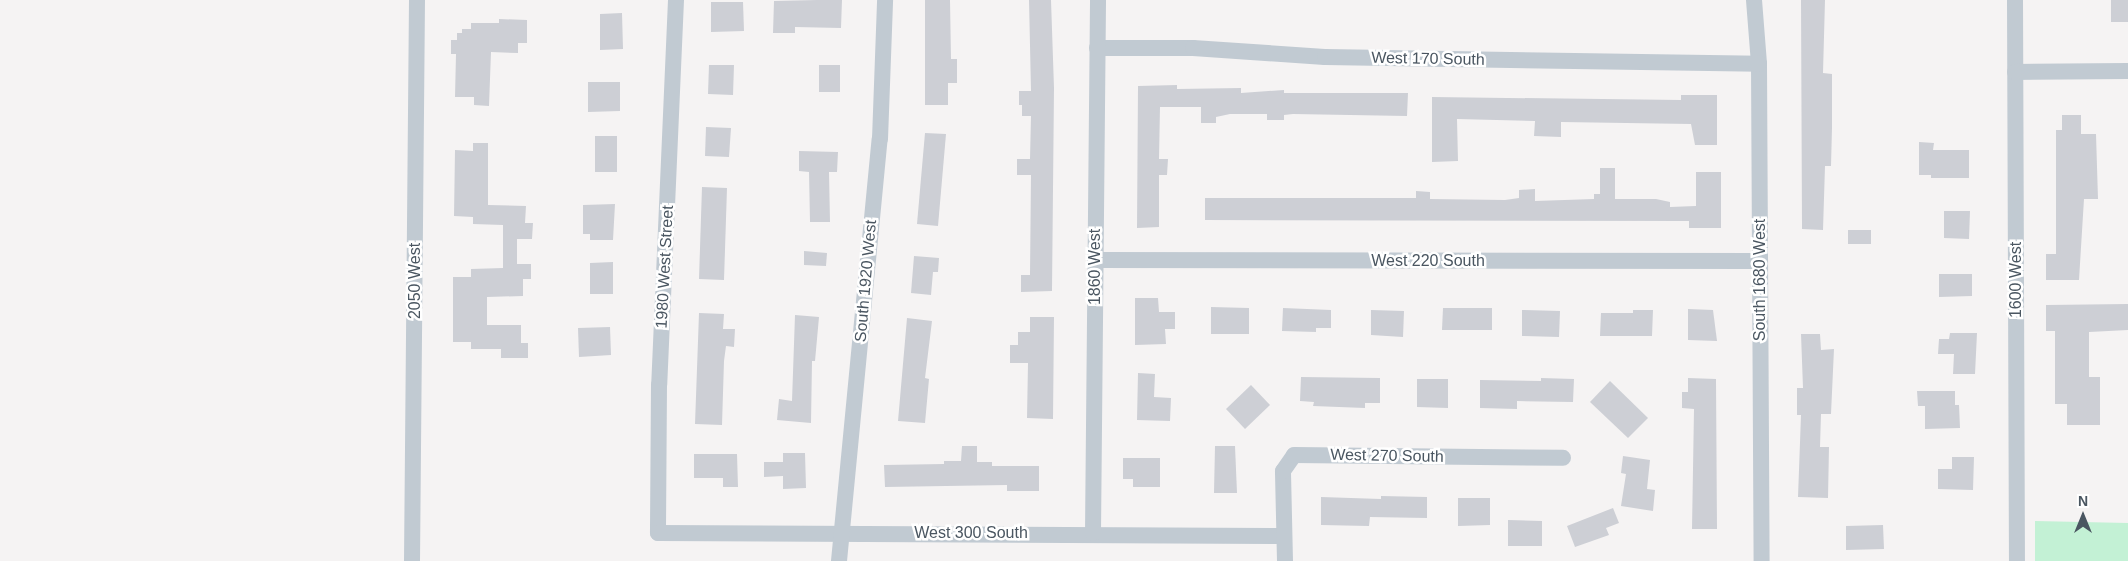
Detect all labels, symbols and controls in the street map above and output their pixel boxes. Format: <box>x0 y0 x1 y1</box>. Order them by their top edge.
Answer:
street label: West 170 South <box>1371 48 1485 70</box>
street label: 1980 West Street <box>652 205 678 329</box>
street label: South 1920 West <box>851 219 881 343</box>
street label: South 1680 West <box>1750 219 1770 341</box>
street label: 1860 West <box>1085 229 1105 305</box>
street label: 1600 West <box>2006 242 2026 318</box>
street label: 2050 West <box>405 243 425 319</box>
street label: West 220 South <box>1371 251 1485 271</box>
street label: West 270 South <box>1330 445 1444 467</box>
north arrow <box>2058 491 2108 541</box>
text: N <box>2078 493 2088 509</box>
street label: West 300 South <box>914 523 1028 543</box>

